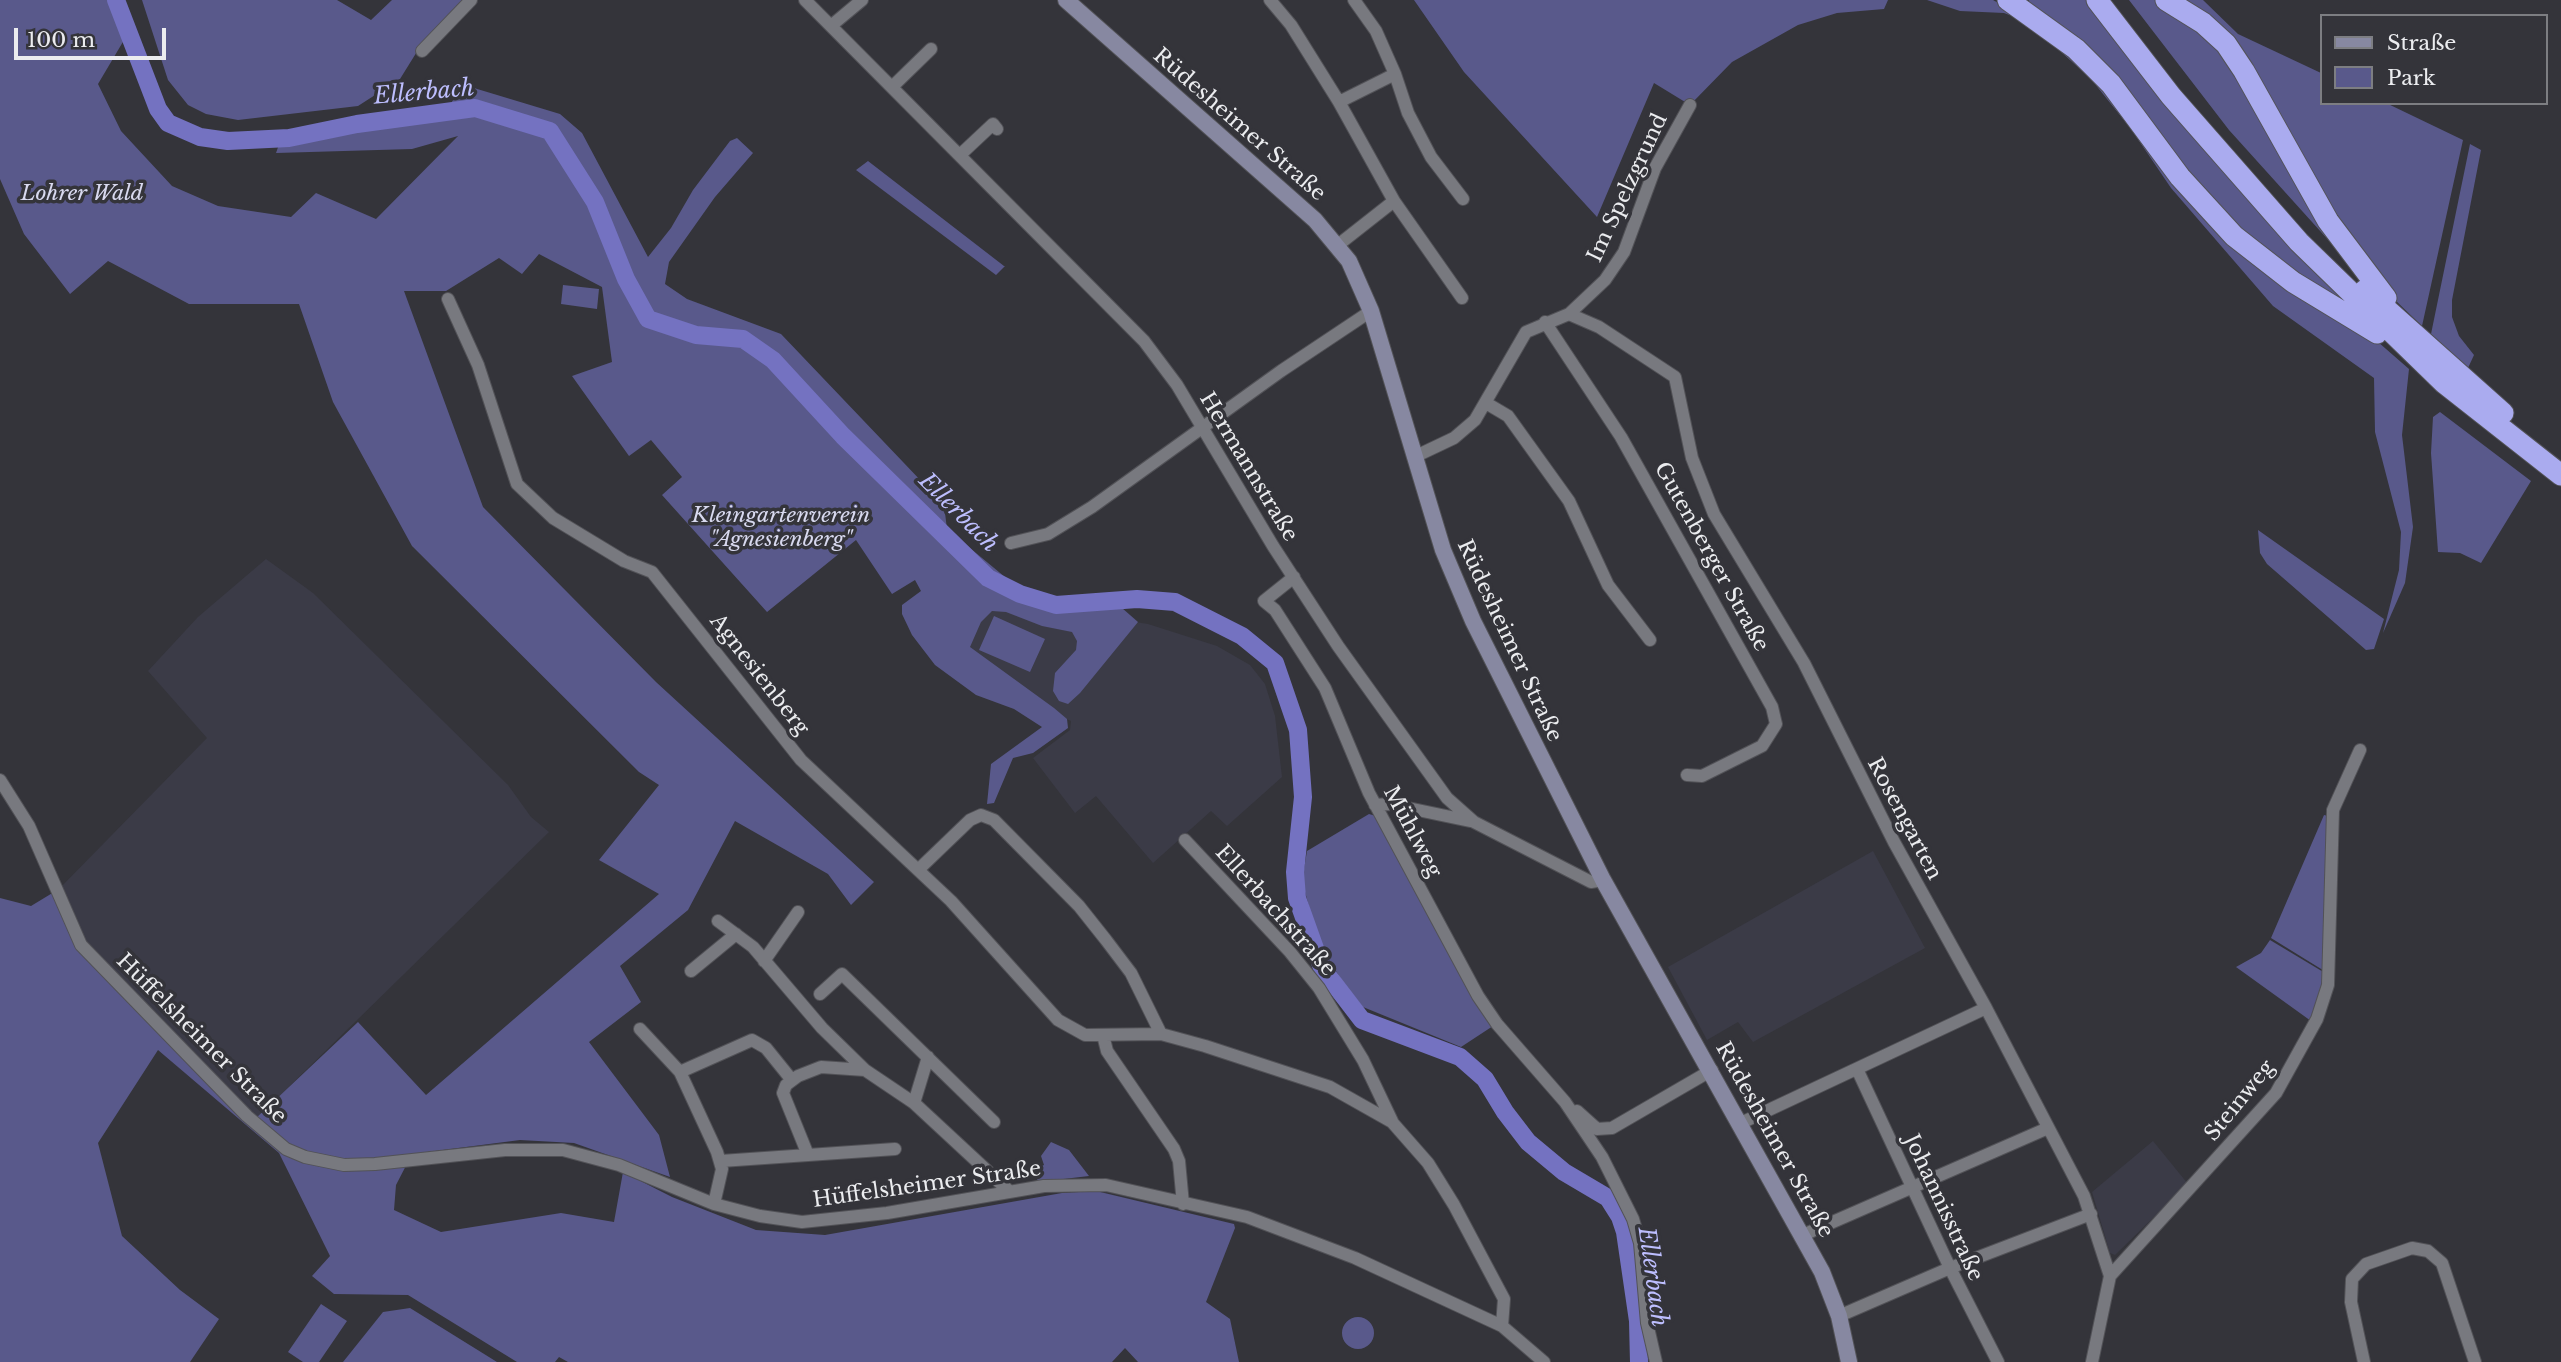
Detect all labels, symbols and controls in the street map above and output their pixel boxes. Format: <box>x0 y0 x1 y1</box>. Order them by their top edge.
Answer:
scale bar <box>18 14 170 58</box>
legend <box>2320 14 2547 105</box>
text: 100 m <box>27 27 95 53</box>
text: Straße <box>2387 30 2456 56</box>
street label: Rüdesheimer Straße <box>1148 43 1330 207</box>
text: Park <box>2387 65 2436 91</box>
water label: Ellerbach <box>373 75 475 111</box>
street label: Im Spelzgrund <box>1583 110 1673 266</box>
park label: Lohrer Wald <box>21 181 143 207</box>
street label: Hermannstraße <box>1194 388 1302 546</box>
street label: Gutenberger Straße <box>1648 458 1774 656</box>
water label: Ellerbach <box>913 468 1003 558</box>
park label: Kleingartenverein "Agnesienberg" <box>692 503 870 553</box>
street label: Rüdesheimer Straße <box>1451 536 1567 746</box>
street label: Agnesienberg <box>704 609 814 741</box>
street label: Rosengarten <box>1861 754 1947 884</box>
street label: Mühlweg <box>1377 782 1447 882</box>
street label: Ellerbachstraße <box>1210 840 1340 982</box>
street label: Hüffelsheimer Straße <box>111 949 291 1129</box>
street label: Rüdesheimer Straße <box>1710 1038 1838 1242</box>
street label: Steinweg <box>2200 1055 2280 1147</box>
street label: Johannisstraße <box>1898 1131 1988 1285</box>
street label: Hüffelsheimer Straße <box>811 1157 1043 1213</box>
water label: Ellerbach <box>1631 1225 1673 1329</box>

